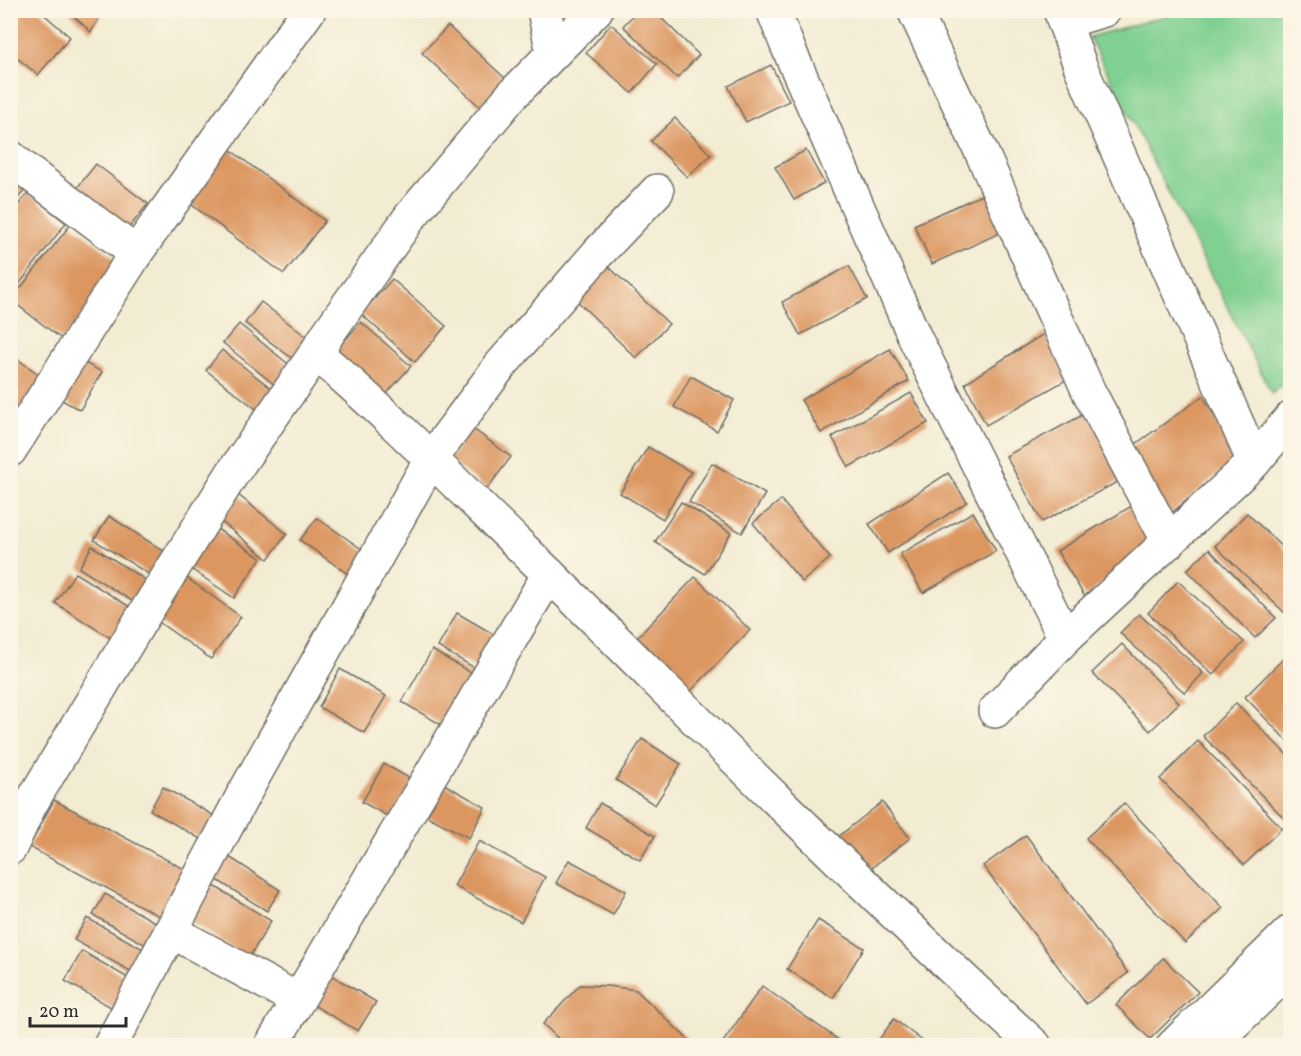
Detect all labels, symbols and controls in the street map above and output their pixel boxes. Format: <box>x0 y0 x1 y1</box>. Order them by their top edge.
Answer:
scale bar <box>30 990 126 1028</box>
text: 20 m <box>39 1000 79 1025</box>

